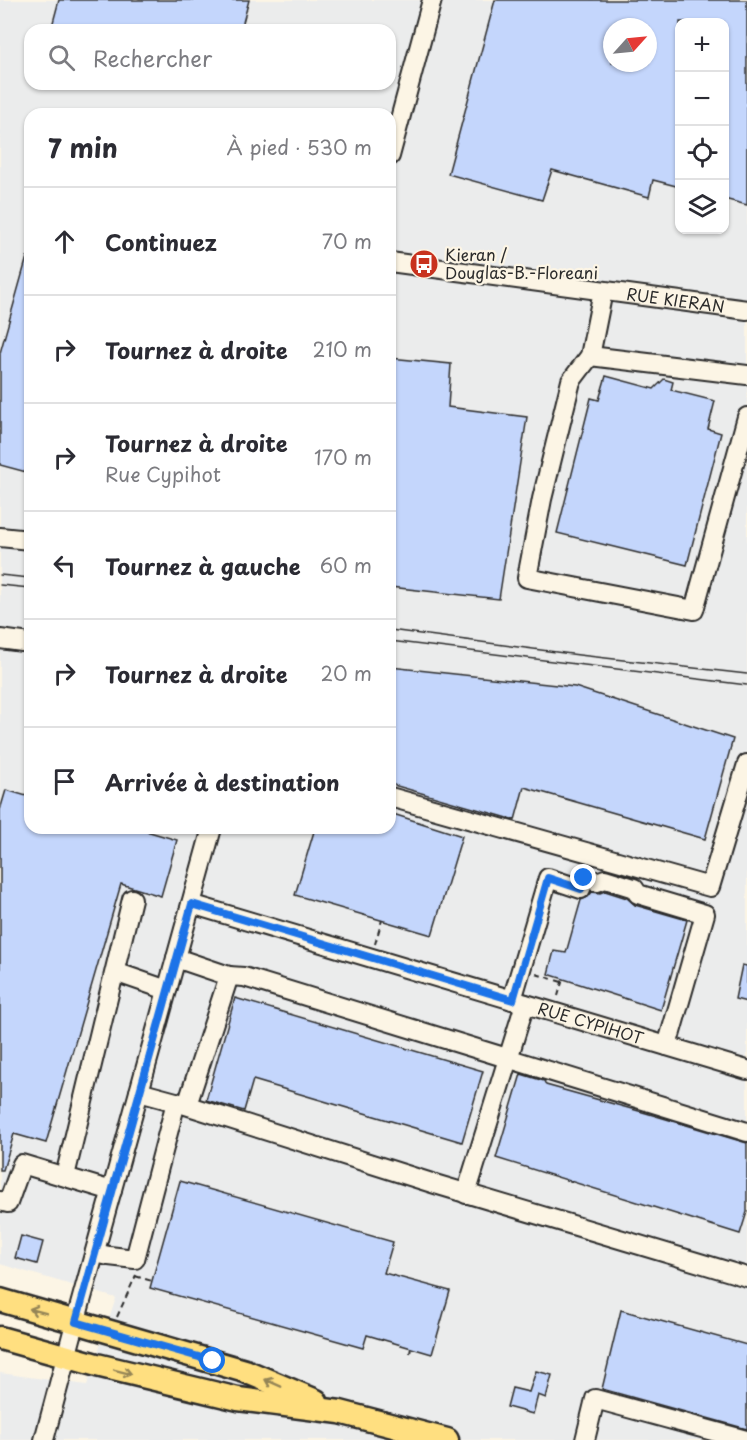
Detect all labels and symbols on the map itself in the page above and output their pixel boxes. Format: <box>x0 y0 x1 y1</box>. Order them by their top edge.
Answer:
north arrow <box>603 18 657 72</box>
place label: Kieran / Douglas-B.-Floreani <box>445 242 598 284</box>
bus stop icon: Kieran / Douglas-B.-Floreani <box>408 248 440 280</box>
street label: RUE KIERAN <box>625 281 726 318</box>
route end <box>570 864 596 890</box>
street label: RUE CYPIHOT <box>535 995 647 1050</box>
one-way arrow <box>29 1305 48 1316</box>
route start <box>199 1347 225 1373</box>
one-way arrow <box>113 1366 132 1378</box>
one-way arrow <box>265 1376 283 1388</box>

